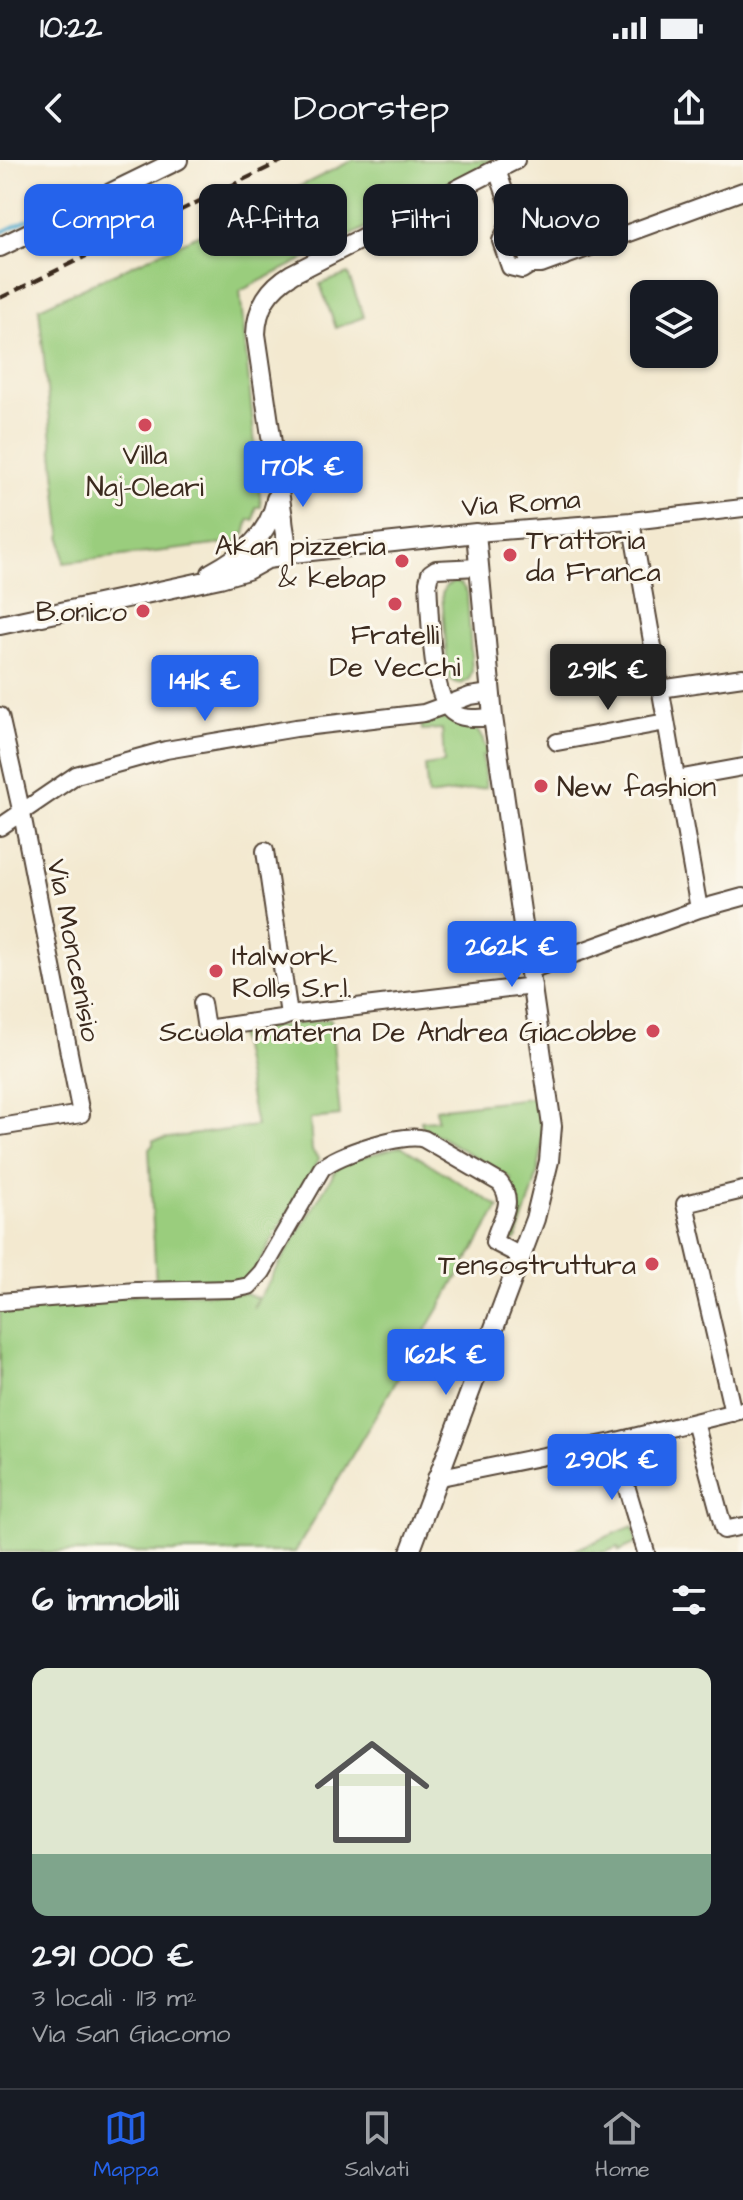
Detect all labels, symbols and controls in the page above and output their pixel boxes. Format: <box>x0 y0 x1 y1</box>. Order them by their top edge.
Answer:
text: 10:22 <box>40 7 102 49</box>
text: Doorstep <box>294 83 449 134</box>
icon: back <box>32 86 76 130</box>
icon: share <box>667 86 711 130</box>
chip: Compra <box>24 184 183 256</box>
chip: Affitta <box>199 184 347 256</box>
chip: Filtri <box>363 184 478 256</box>
chip: Nuovo <box>494 184 628 256</box>
map controls <box>630 280 718 368</box>
button: layers <box>630 280 718 368</box>
marker: Villa Naj-Oleari <box>136 416 154 434</box>
place label: Villa Naj-Oleari <box>86 436 204 507</box>
pin: 170K € <box>238 441 368 509</box>
text: 170K € <box>262 449 344 485</box>
street label: Via Roma <box>460 480 582 527</box>
place label: Trattoria da Franca <box>526 521 661 592</box>
place label: Akan pizzeria & kebap <box>215 527 386 598</box>
marker: Trattoria da Franca <box>501 546 519 564</box>
marker: Akan pizzeria & kebap <box>393 552 411 570</box>
place label: B.onico <box>36 593 127 632</box>
marker: Fratelli De Vecchi <box>386 595 404 613</box>
marker: B.onico <box>134 602 152 620</box>
place label: Fratelli De Vecchi <box>330 616 460 687</box>
pin: 291K € <box>543 644 673 712</box>
text: 291K € <box>568 652 648 688</box>
pin: 141K € <box>140 655 270 723</box>
text: 141K € <box>169 663 241 699</box>
place label: New fashion <box>557 768 716 807</box>
marker: New fashion <box>532 777 550 795</box>
street label: Via Moncenisio <box>37 856 110 1045</box>
pin: 262K € <box>447 921 577 989</box>
text: 262K € <box>466 929 558 965</box>
place label: Italwork Rolls S.r.l. <box>232 937 351 1008</box>
marker: Italwork Rolls S.r.l. <box>207 962 225 980</box>
place label: Scuola materna De Andrea Giacobbe <box>159 1013 637 1052</box>
marker: Scuola materna De Andrea Giacobbe <box>644 1022 662 1040</box>
place label: Tensostruttura <box>438 1246 636 1285</box>
marker: Tensostruttura <box>643 1255 661 1273</box>
pin: 162K € <box>381 1329 511 1397</box>
text: 162K € <box>405 1337 487 1373</box>
pin: 290K € <box>547 1434 677 1502</box>
text: 290K € <box>566 1442 658 1478</box>
text: 6 immobili <box>32 1576 179 1624</box>
icon: filters <box>667 1578 711 1622</box>
icon: home <box>300 1720 444 1864</box>
text: 291 000 € <box>32 1932 194 1980</box>
text: 3 locali · 113 m² <box>32 1980 197 2016</box>
text: Via San Giacomo <box>32 2016 230 2052</box>
tab: Mappa <box>93 2106 158 2185</box>
tab: Salvati <box>345 2106 408 2185</box>
tab: Home <box>595 2106 650 2185</box>

